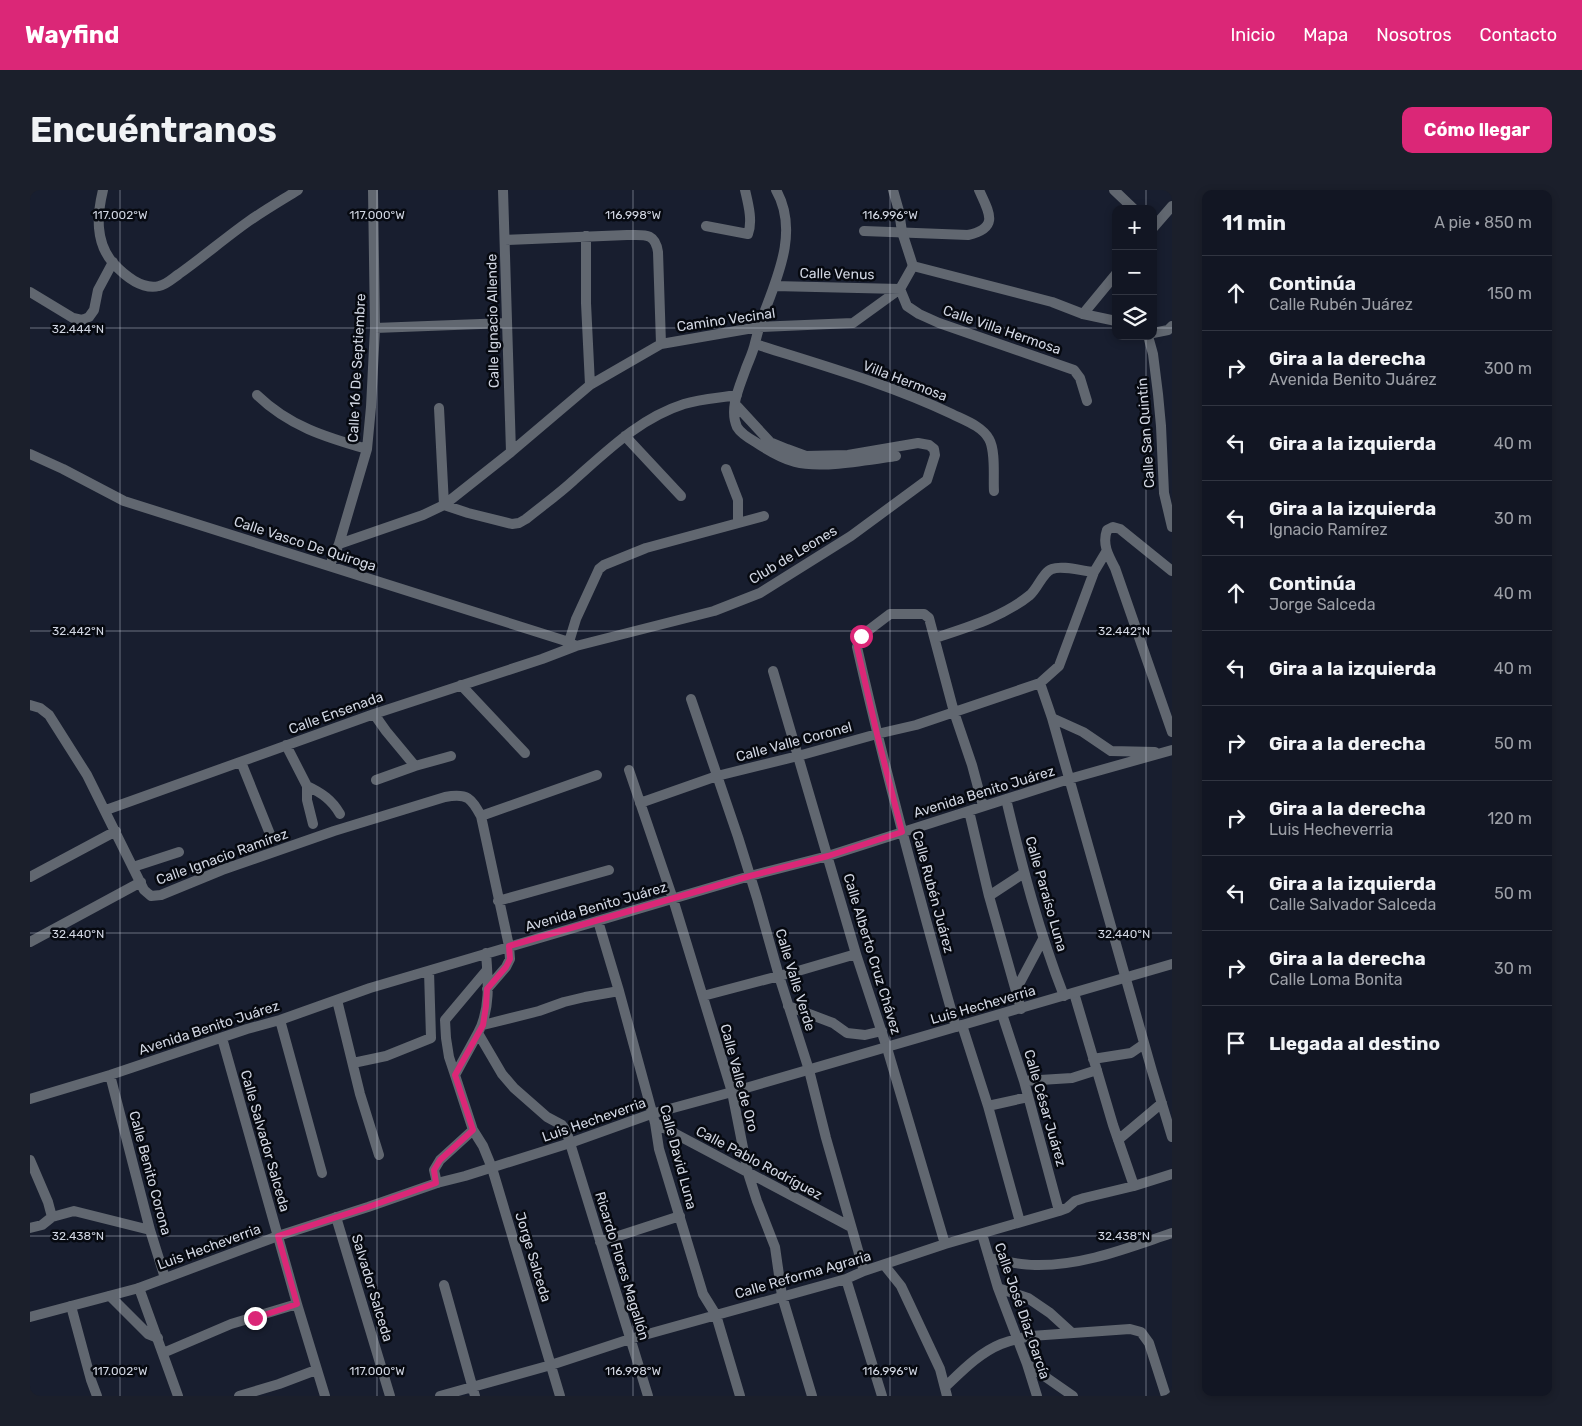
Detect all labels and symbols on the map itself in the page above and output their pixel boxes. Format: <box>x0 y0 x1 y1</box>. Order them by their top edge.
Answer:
text: 117.002°W <box>92 208 148 222</box>
text: 117.000°W <box>349 208 405 222</box>
text: 116.998°W <box>605 208 661 222</box>
text: 116.996°W <box>862 208 918 222</box>
street label: Calle Ignacio Allende <box>483 254 503 388</box>
street label: Calle Venus <box>799 265 875 283</box>
street label: Calle 16 De Septiembre <box>345 293 369 443</box>
street label: Calle Villa Hermosa <box>941 302 1063 358</box>
street label: Camino Vecinal <box>676 305 776 335</box>
text: 32.444°N <box>52 322 104 336</box>
street label: Villa Hermosa <box>860 357 950 405</box>
street label: Calle San Quintín <box>1134 377 1158 489</box>
street label: Calle Vasco De Quiroga <box>232 513 378 575</box>
street label: Club de Leones <box>746 522 840 588</box>
text: 32.442°N <box>52 624 104 638</box>
text: 32.442°N <box>1098 624 1150 638</box>
route start <box>850 625 873 648</box>
street label: Calle Ensenada <box>286 688 386 738</box>
street label: Calle Valle Coronel <box>734 718 854 766</box>
street label: Avenida Benito Juárez <box>911 762 1057 822</box>
street label: Calle Ignacio Ramírez <box>154 825 290 889</box>
street label: Calle Rubén Juárez <box>908 829 958 955</box>
street label: Calle Paraíso Luna <box>1021 834 1071 954</box>
street label: Calle Alberto Cruz Chávez <box>839 871 905 1037</box>
street label: Avenida Benito Juárez <box>523 879 669 935</box>
text: 32.440°N <box>52 927 104 941</box>
street label: Calle Valle Verde <box>771 927 819 1033</box>
text: 32.440°N <box>1098 927 1150 941</box>
street label: Luis Hecheverria <box>928 982 1038 1028</box>
street label: Avenida Benito Juárez <box>137 997 281 1059</box>
street label: Calle Valle de Oro <box>716 1022 762 1134</box>
street label: Calle César Juárez <box>1020 1048 1070 1168</box>
street label: Calle Salvador Salceda <box>237 1068 293 1214</box>
street label: Luis Hecheverria <box>540 1094 648 1146</box>
street label: Calle David Luna <box>656 1103 700 1211</box>
street label: Calle Benito Corona <box>125 1109 175 1237</box>
street label: Calle Pablo Rodríguez <box>693 1122 825 1204</box>
street label: Ricardo Flores Magallón <box>591 1190 653 1342</box>
street label: Jorge Salceda <box>511 1210 555 1304</box>
street label: Luis Hecheverria <box>155 1220 263 1274</box>
text: 32.438°N <box>52 1229 104 1243</box>
text: 32.438°N <box>1098 1229 1150 1243</box>
street label: Salvador Salceda <box>348 1232 396 1344</box>
street label: Calle José Díaz García <box>991 1241 1053 1381</box>
street label: Calle Reforma Agraria <box>733 1247 873 1303</box>
route end <box>244 1307 267 1330</box>
text: 117.002°W <box>92 1364 148 1378</box>
text: 117.000°W <box>349 1364 405 1378</box>
text: 116.998°W <box>605 1364 661 1378</box>
text: 116.996°W <box>862 1364 918 1378</box>

